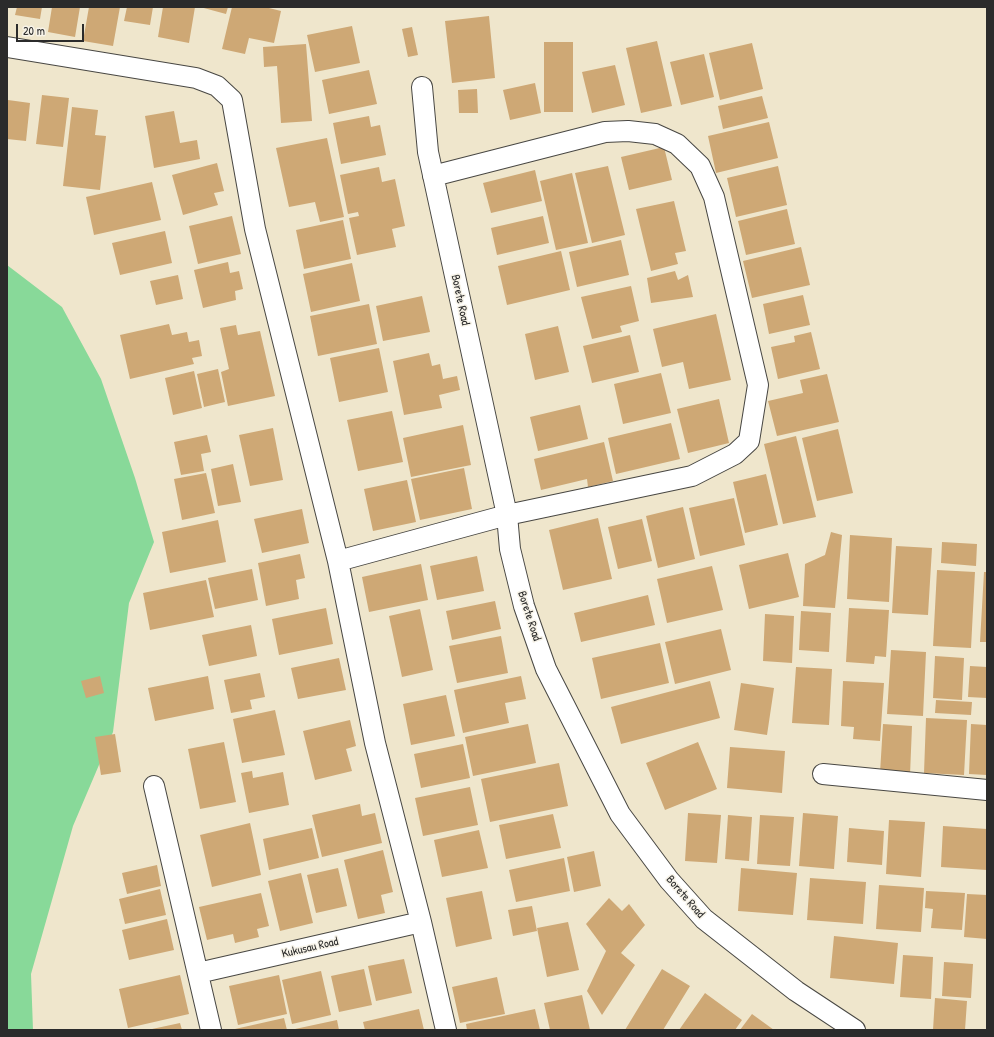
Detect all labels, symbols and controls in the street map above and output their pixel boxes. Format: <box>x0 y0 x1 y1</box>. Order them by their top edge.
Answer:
scale bar <box>18 16 86 42</box>
text: 20 m <box>23 22 45 39</box>
street label: Borete Road <box>448 273 472 327</box>
street label: Borete Road <box>514 589 544 643</box>
street label: Borete Road <box>663 873 707 921</box>
street label: Kukusau Road <box>280 935 340 961</box>

